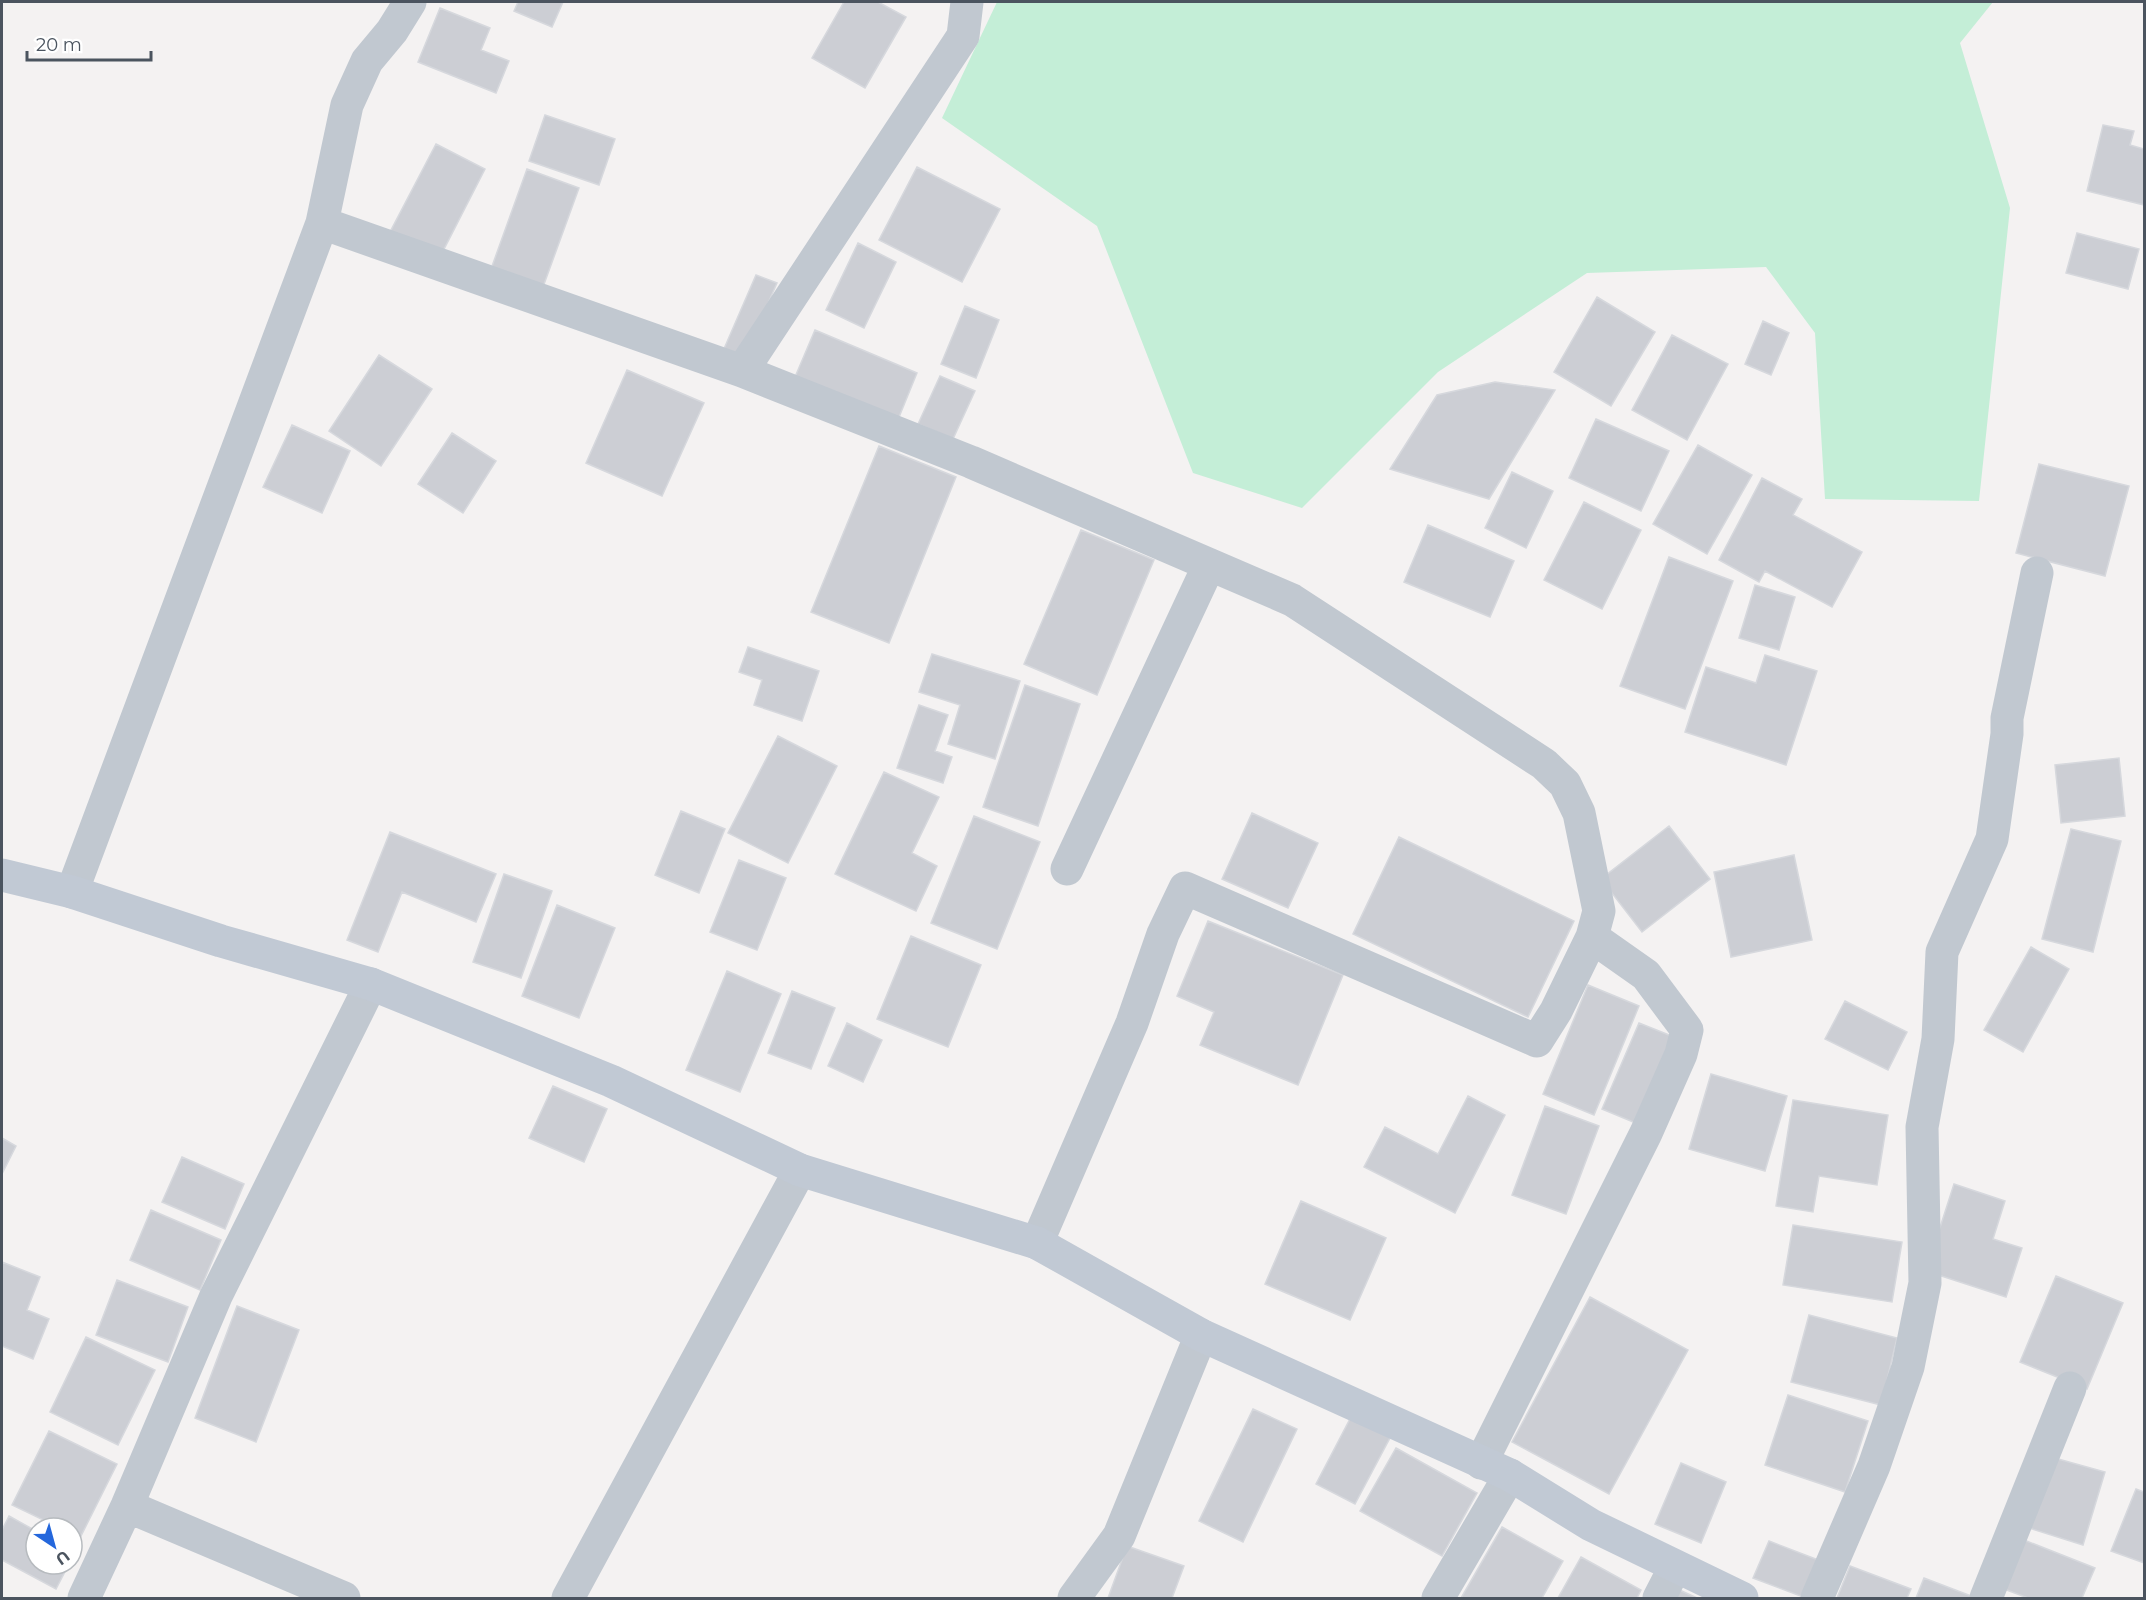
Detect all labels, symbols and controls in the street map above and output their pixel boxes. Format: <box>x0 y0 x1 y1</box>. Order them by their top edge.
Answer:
scale bar <box>27 24 152 62</box>
text: 20 m <box>36 34 82 56</box>
north arrow <box>24 1516 84 1576</box>
text: U <box>52 1546 73 1569</box>

